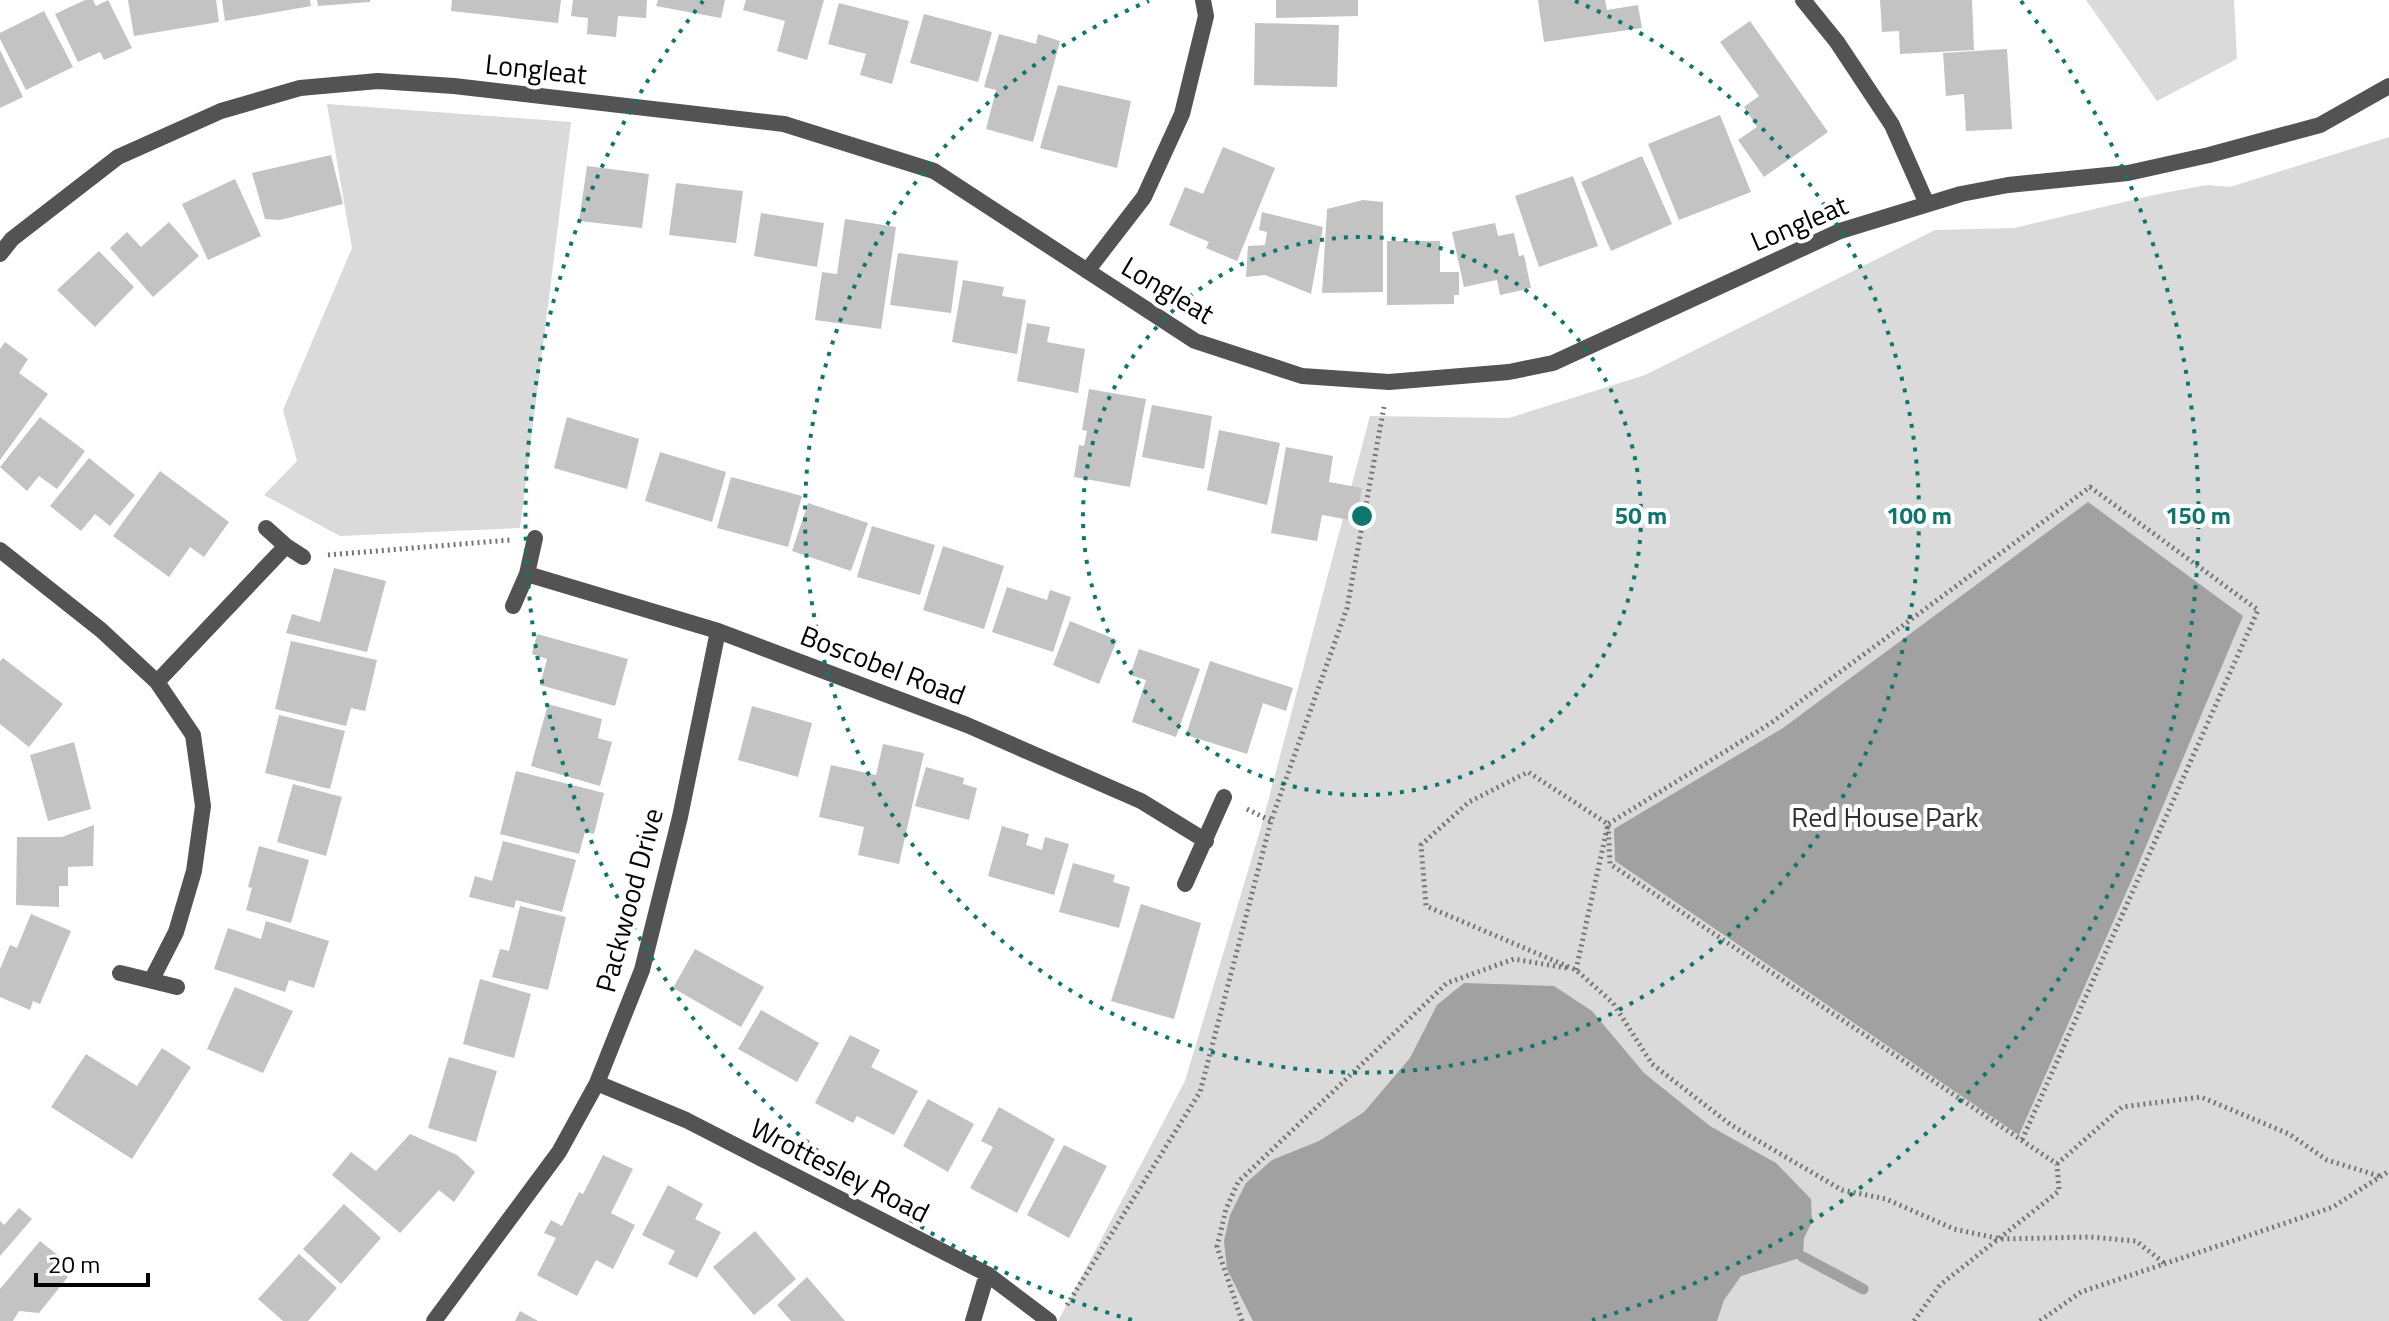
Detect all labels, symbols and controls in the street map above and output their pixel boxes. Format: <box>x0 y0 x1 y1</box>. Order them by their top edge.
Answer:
street label: Longleat <box>483 42 589 95</box>
street label: Longleat <box>1743 183 1854 262</box>
street label: Longleat <box>1113 245 1223 334</box>
text: 50 m <box>1615 497 1667 533</box>
text: 100 m <box>1886 497 1952 533</box>
text: 150 m <box>2165 497 2231 533</box>
centre of rings <box>1348 502 1376 530</box>
street label: Boscobel Road <box>794 613 972 716</box>
park label: Red House Park <box>1791 795 1979 838</box>
street label: Packwood Drive <box>583 803 674 997</box>
street label: Wrottesley Road <box>743 1106 937 1233</box>
scale bar <box>36 1237 148 1287</box>
text: 20 m <box>48 1246 100 1282</box>

